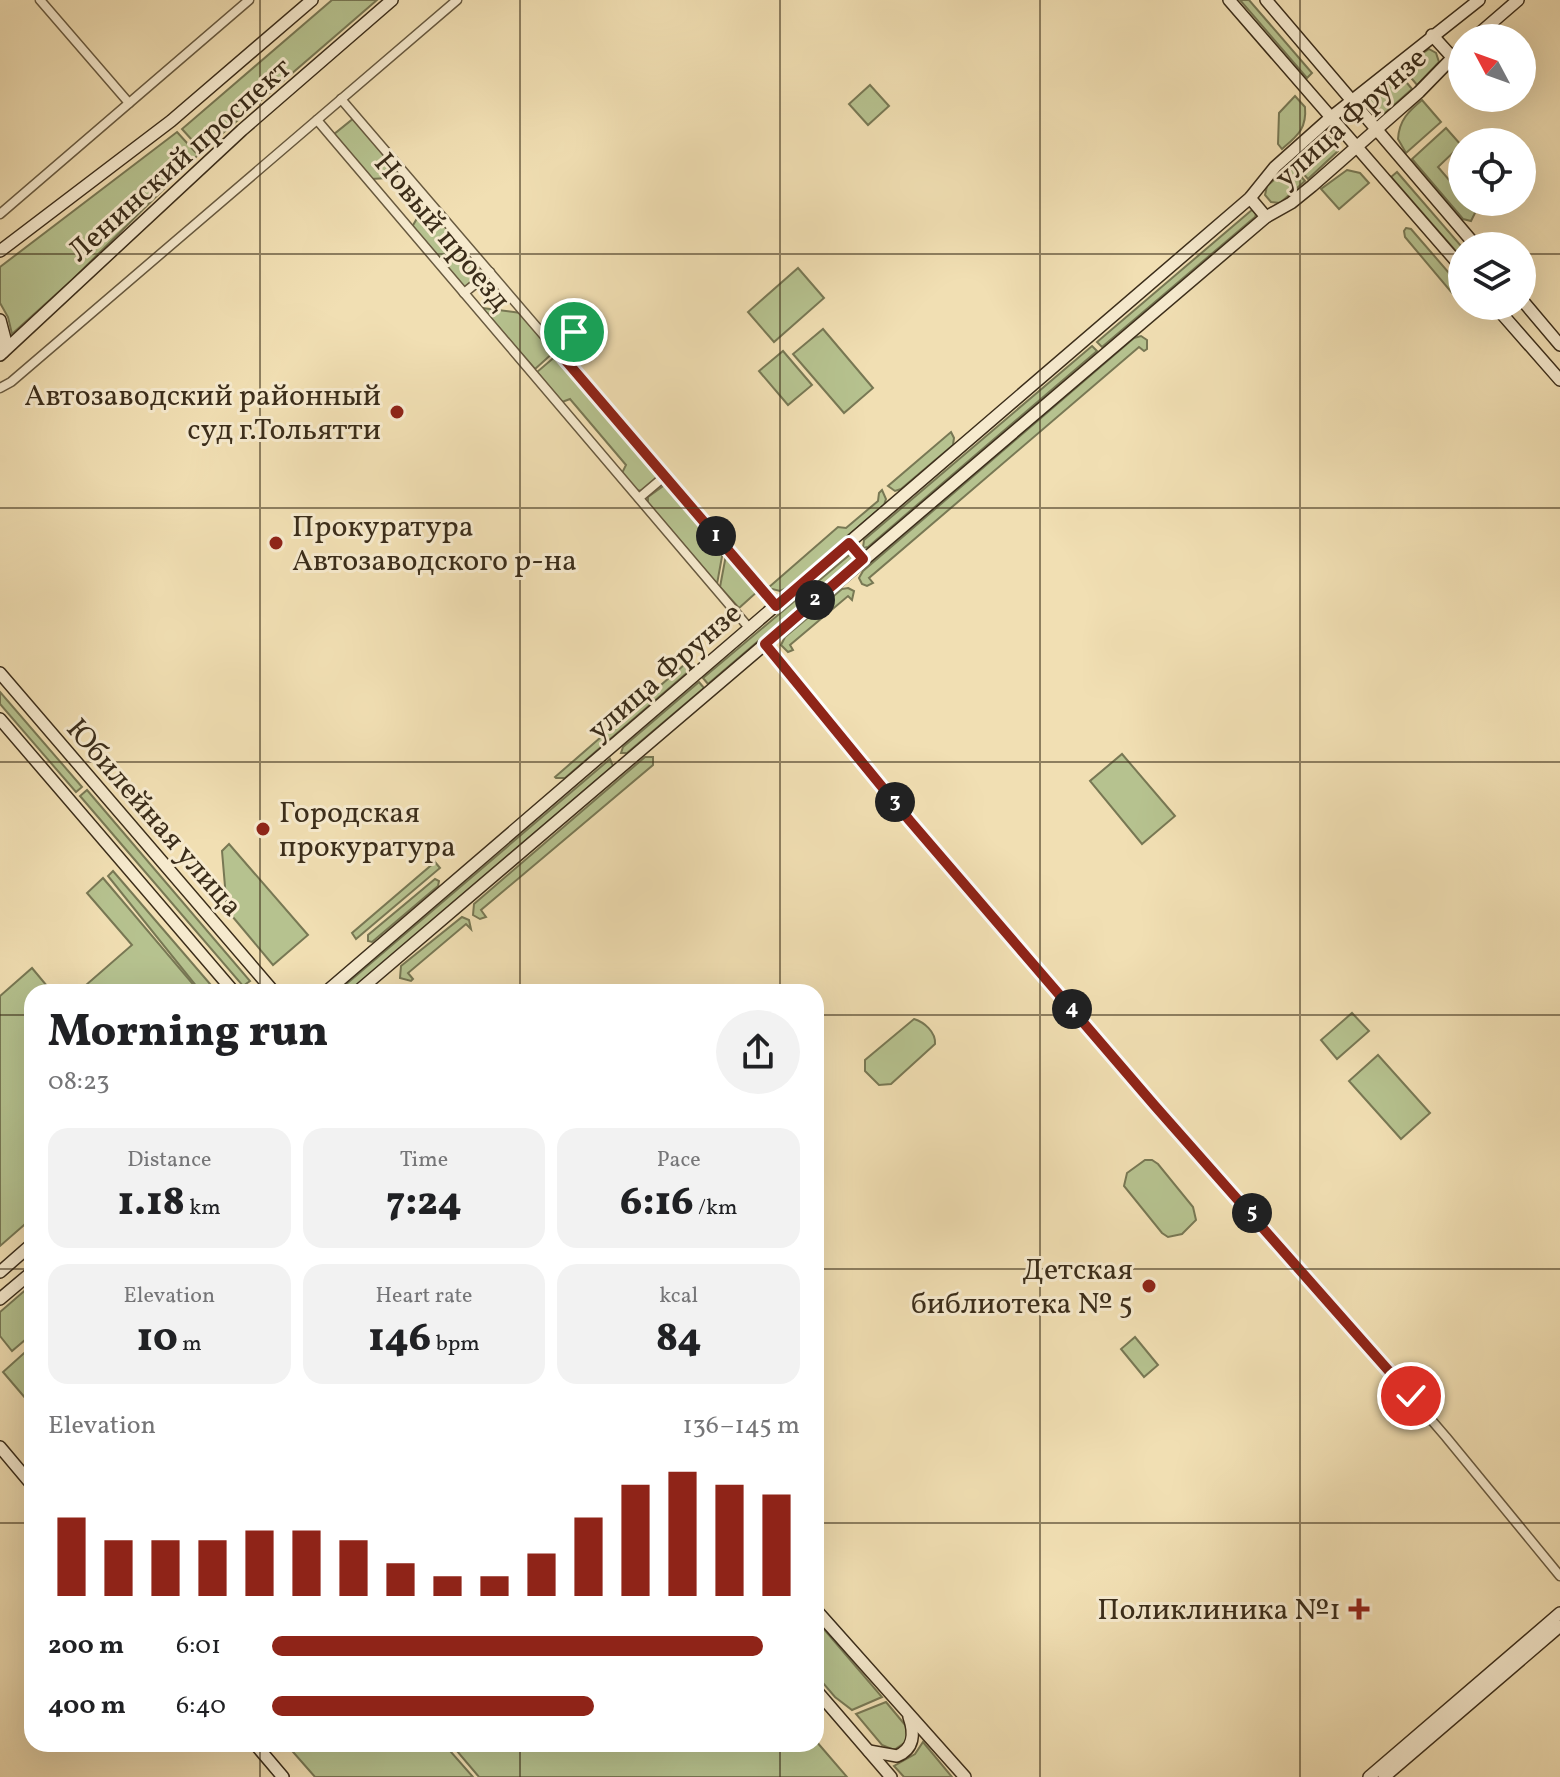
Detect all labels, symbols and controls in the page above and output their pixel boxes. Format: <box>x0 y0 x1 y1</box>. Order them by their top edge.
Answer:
north arrow <box>1448 24 1536 112</box>
map controls <box>1448 24 1536 320</box>
street label: улица Фрунзе <box>1266 39 1437 198</box>
street label: Ленинский проспект <box>59 49 301 272</box>
button: locate <box>1448 128 1536 216</box>
street label: Новый проезд <box>363 144 520 320</box>
button: layers <box>1448 232 1536 320</box>
pin <box>540 298 608 366</box>
icon: arrive <box>552 310 596 354</box>
place label: Автозаводский районный суд г.Тольятти <box>24 376 381 452</box>
marker: Автозаводский районный суд г.Тольятти <box>388 403 406 421</box>
place label: Прокуратура Автозаводского р-на <box>292 507 577 583</box>
pin: 1 <box>696 516 736 556</box>
text: 1 <box>712 520 720 551</box>
marker: Прокуратура Автозаводского р-на <box>267 534 285 552</box>
pin: 2 <box>795 580 835 620</box>
text: 2 <box>809 584 821 615</box>
street label: улица Фрунзе <box>579 594 752 751</box>
street label: Юбилейная улица <box>55 710 252 927</box>
pin: 3 <box>875 782 915 822</box>
text: 3 <box>889 786 901 817</box>
place label: Городская прокуратура <box>279 793 456 869</box>
marker: Городская прокуратура <box>254 820 272 838</box>
pin: 4 <box>1052 989 1092 1029</box>
text: 4 <box>1065 993 1079 1024</box>
text: Morning run <box>48 1003 328 1064</box>
button: share <box>716 1010 800 1094</box>
text: 08:23 <box>48 1064 110 1100</box>
text: Distance <box>127 1145 211 1176</box>
text: Time <box>400 1145 448 1176</box>
text: Pace <box>657 1145 701 1176</box>
text: 1.18 <box>118 1176 185 1232</box>
text: 7:24 <box>386 1176 462 1232</box>
text: 6:16 <box>620 1176 694 1232</box>
text: km <box>185 1193 221 1224</box>
text: /km <box>694 1193 738 1224</box>
pin: 5 <box>1232 1193 1272 1233</box>
text: 5 <box>1247 1197 1257 1228</box>
place label: Детская библиотека № 5 <box>911 1250 1133 1326</box>
marker: Детская библиотека № 5 <box>1140 1277 1158 1295</box>
text: Elevation <box>124 1281 215 1312</box>
text: Heart rate <box>375 1281 473 1312</box>
text: kcal <box>659 1281 698 1312</box>
text: 10 <box>137 1312 178 1368</box>
text: 146 <box>368 1312 431 1368</box>
text: 84 <box>656 1312 702 1368</box>
text: m <box>178 1329 202 1360</box>
text: bpm <box>431 1329 480 1360</box>
pin <box>1377 1362 1445 1430</box>
icon: check <box>1389 1374 1433 1418</box>
text: Elevation <box>48 1408 156 1444</box>
text: 136–145 m <box>682 1408 800 1444</box>
place label: Поликлиника №1 <box>1097 1590 1341 1632</box>
marker: Поликлиника №1 <box>1348 1598 1370 1620</box>
text: 200 m <box>48 1628 124 1664</box>
text: 6:01 <box>176 1628 221 1664</box>
text: 400 m <box>48 1688 126 1724</box>
text: 6:40 <box>176 1688 226 1724</box>

